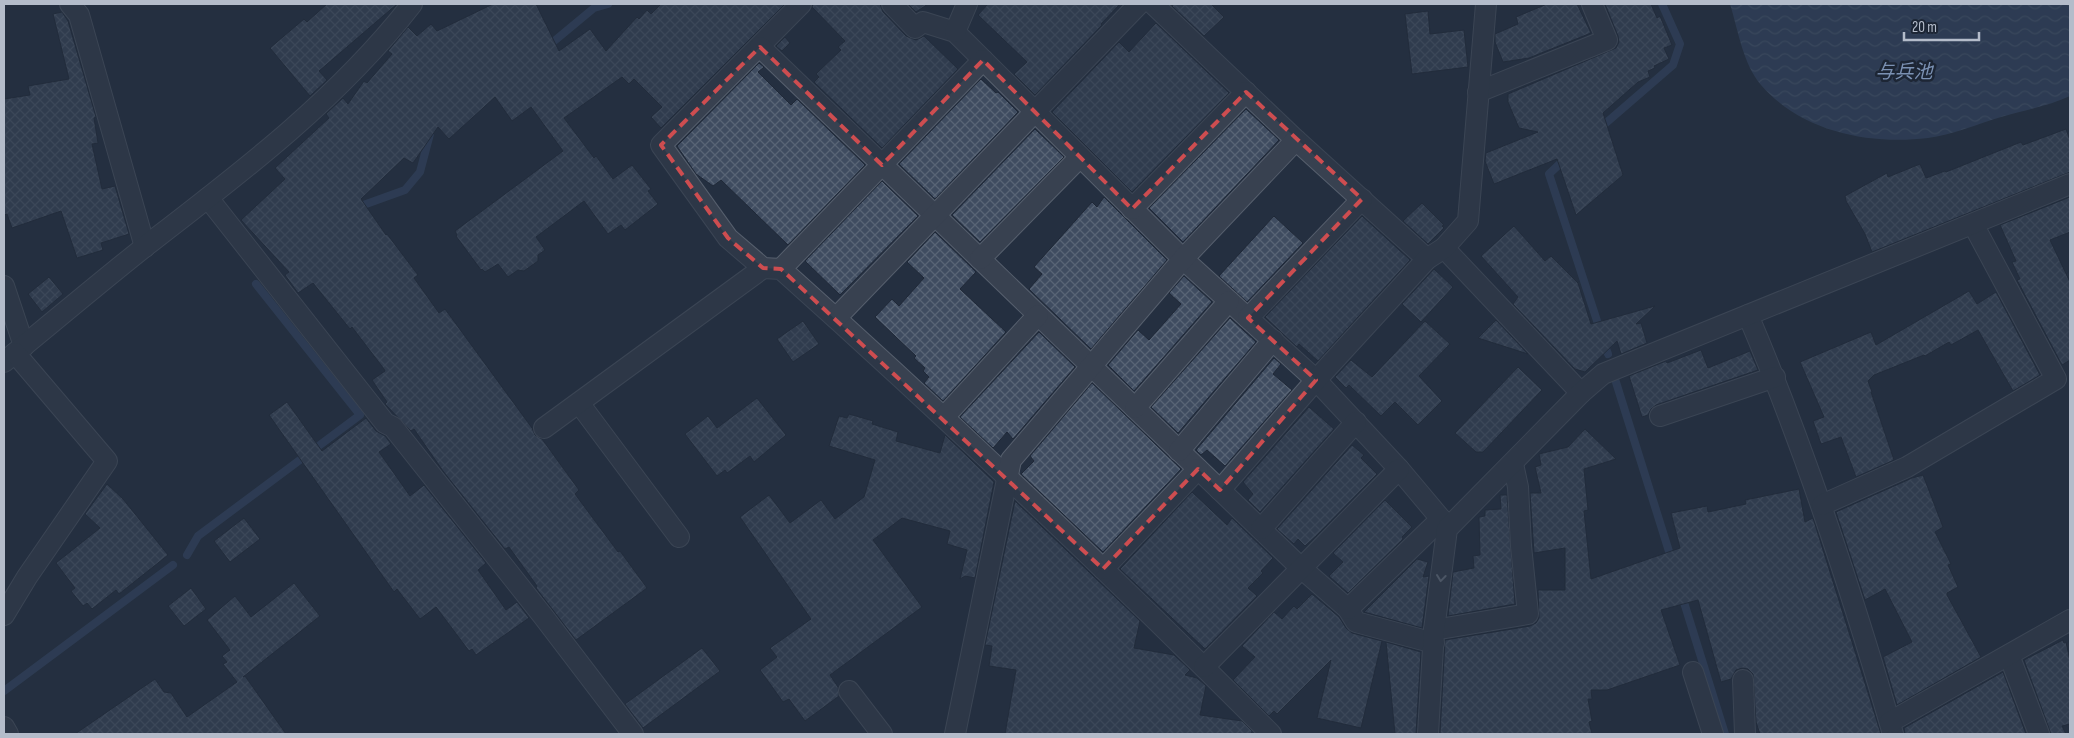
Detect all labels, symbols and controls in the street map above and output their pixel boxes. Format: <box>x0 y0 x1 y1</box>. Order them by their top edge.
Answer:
scale bar <box>1904 10 1979 42</box>
text: 20 m <box>1912 18 1937 37</box>
water label: 与兵池 <box>1875 61 1934 84</box>
one-way arrow <box>1436 574 1447 582</box>

